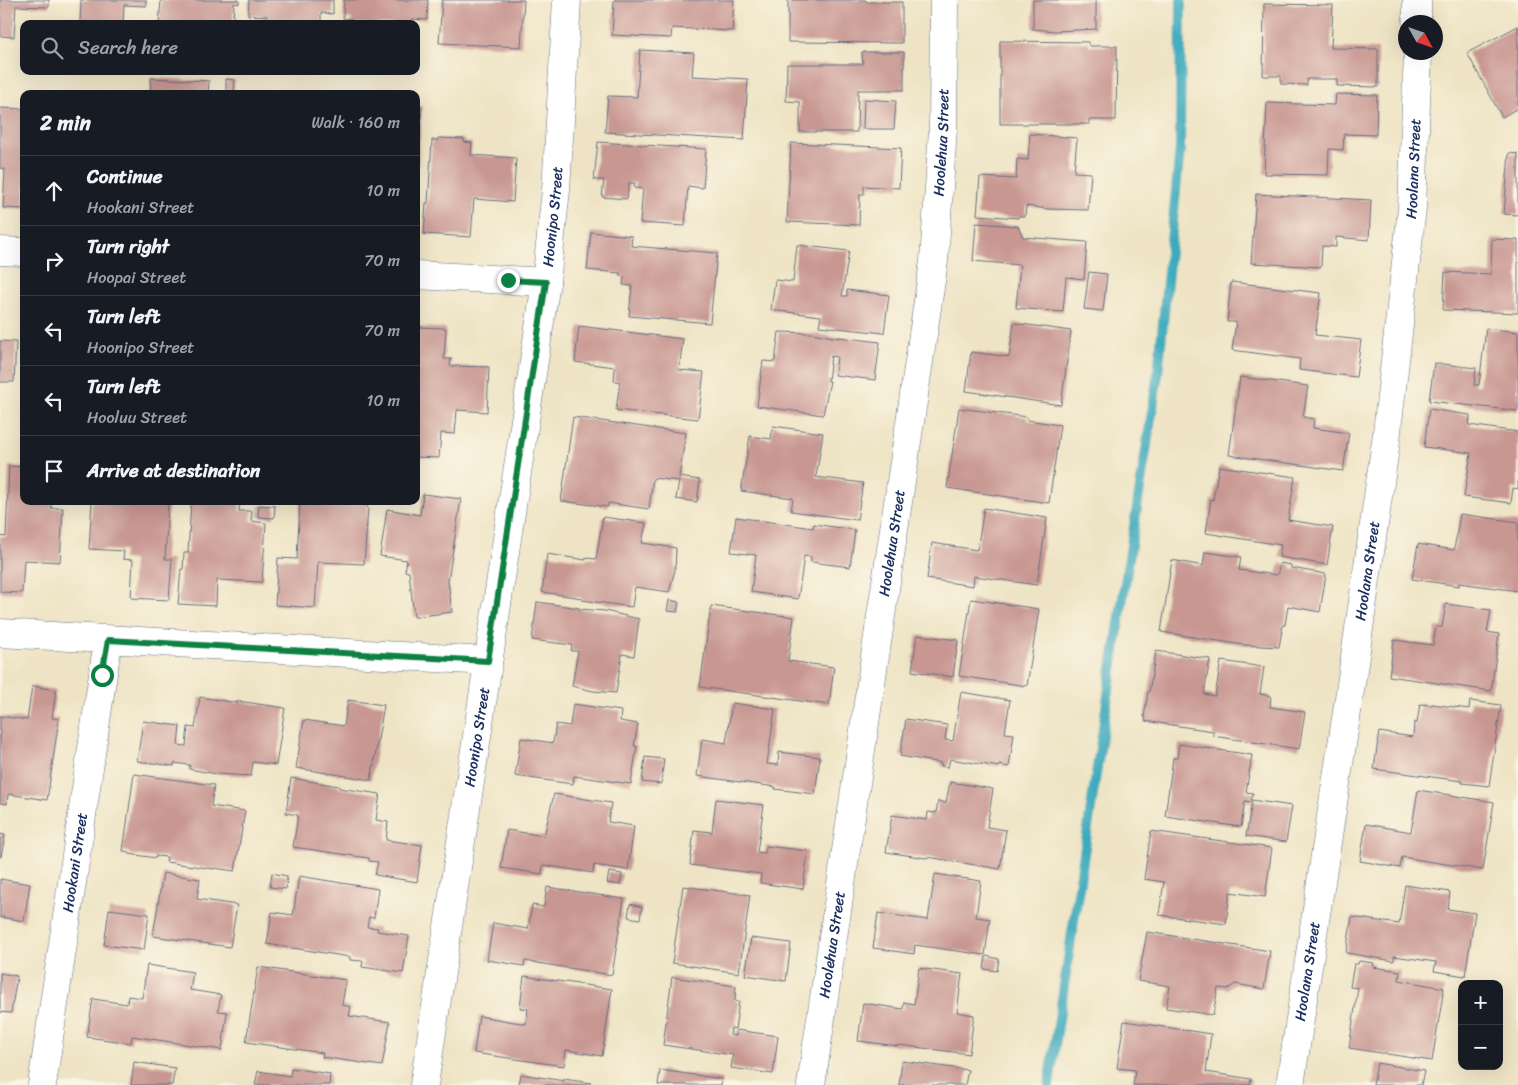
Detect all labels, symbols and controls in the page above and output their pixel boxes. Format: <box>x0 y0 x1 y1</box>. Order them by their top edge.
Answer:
north arrow <box>1398 15 1443 60</box>
search box <box>20 20 420 75</box>
text: Search here <box>78 31 178 64</box>
icon: search <box>38 34 66 62</box>
street label: Hoolehua Street <box>925 88 956 197</box>
text: 2 min <box>40 104 91 142</box>
text: Walk · 160 m <box>311 108 400 137</box>
street label: Hoolana Street <box>1398 118 1428 220</box>
text: Continue <box>87 160 163 193</box>
street label: Hoonipo Street <box>535 165 570 268</box>
text: 10 m <box>367 176 400 205</box>
icon: ahead <box>40 177 68 205</box>
text: Hookani Street <box>87 193 194 222</box>
text: Turn right <box>87 230 169 263</box>
text: 70 m <box>364 246 400 275</box>
icon: right <box>40 247 68 275</box>
text: Hoopai Street <box>87 263 186 292</box>
route end <box>497 269 520 292</box>
text: Turn left <box>87 300 160 333</box>
text: 70 m <box>364 316 400 345</box>
icon: left <box>40 317 68 345</box>
text: Hoonipo Street <box>87 333 194 362</box>
text: Turn left <box>87 370 160 403</box>
text: 10 m <box>367 386 400 415</box>
icon: left <box>40 387 68 415</box>
text: Hooluu Street <box>87 403 187 432</box>
text: Arrive at destination <box>87 454 260 487</box>
icon: arrive <box>40 457 68 485</box>
street label: Hoolehua Street <box>871 487 913 598</box>
street label: Hoolana Street <box>1347 519 1387 622</box>
route start <box>91 664 114 687</box>
street label: Hoonipo Street <box>456 685 497 789</box>
street label: Hookani Street <box>55 810 95 914</box>
street label: Hoolehua Street <box>811 889 853 1000</box>
street label: Hoolana Street <box>1287 919 1328 1023</box>
map controls <box>1458 980 1503 1070</box>
button: + <box>1458 980 1503 1025</box>
button: − <box>1458 1025 1503 1070</box>

